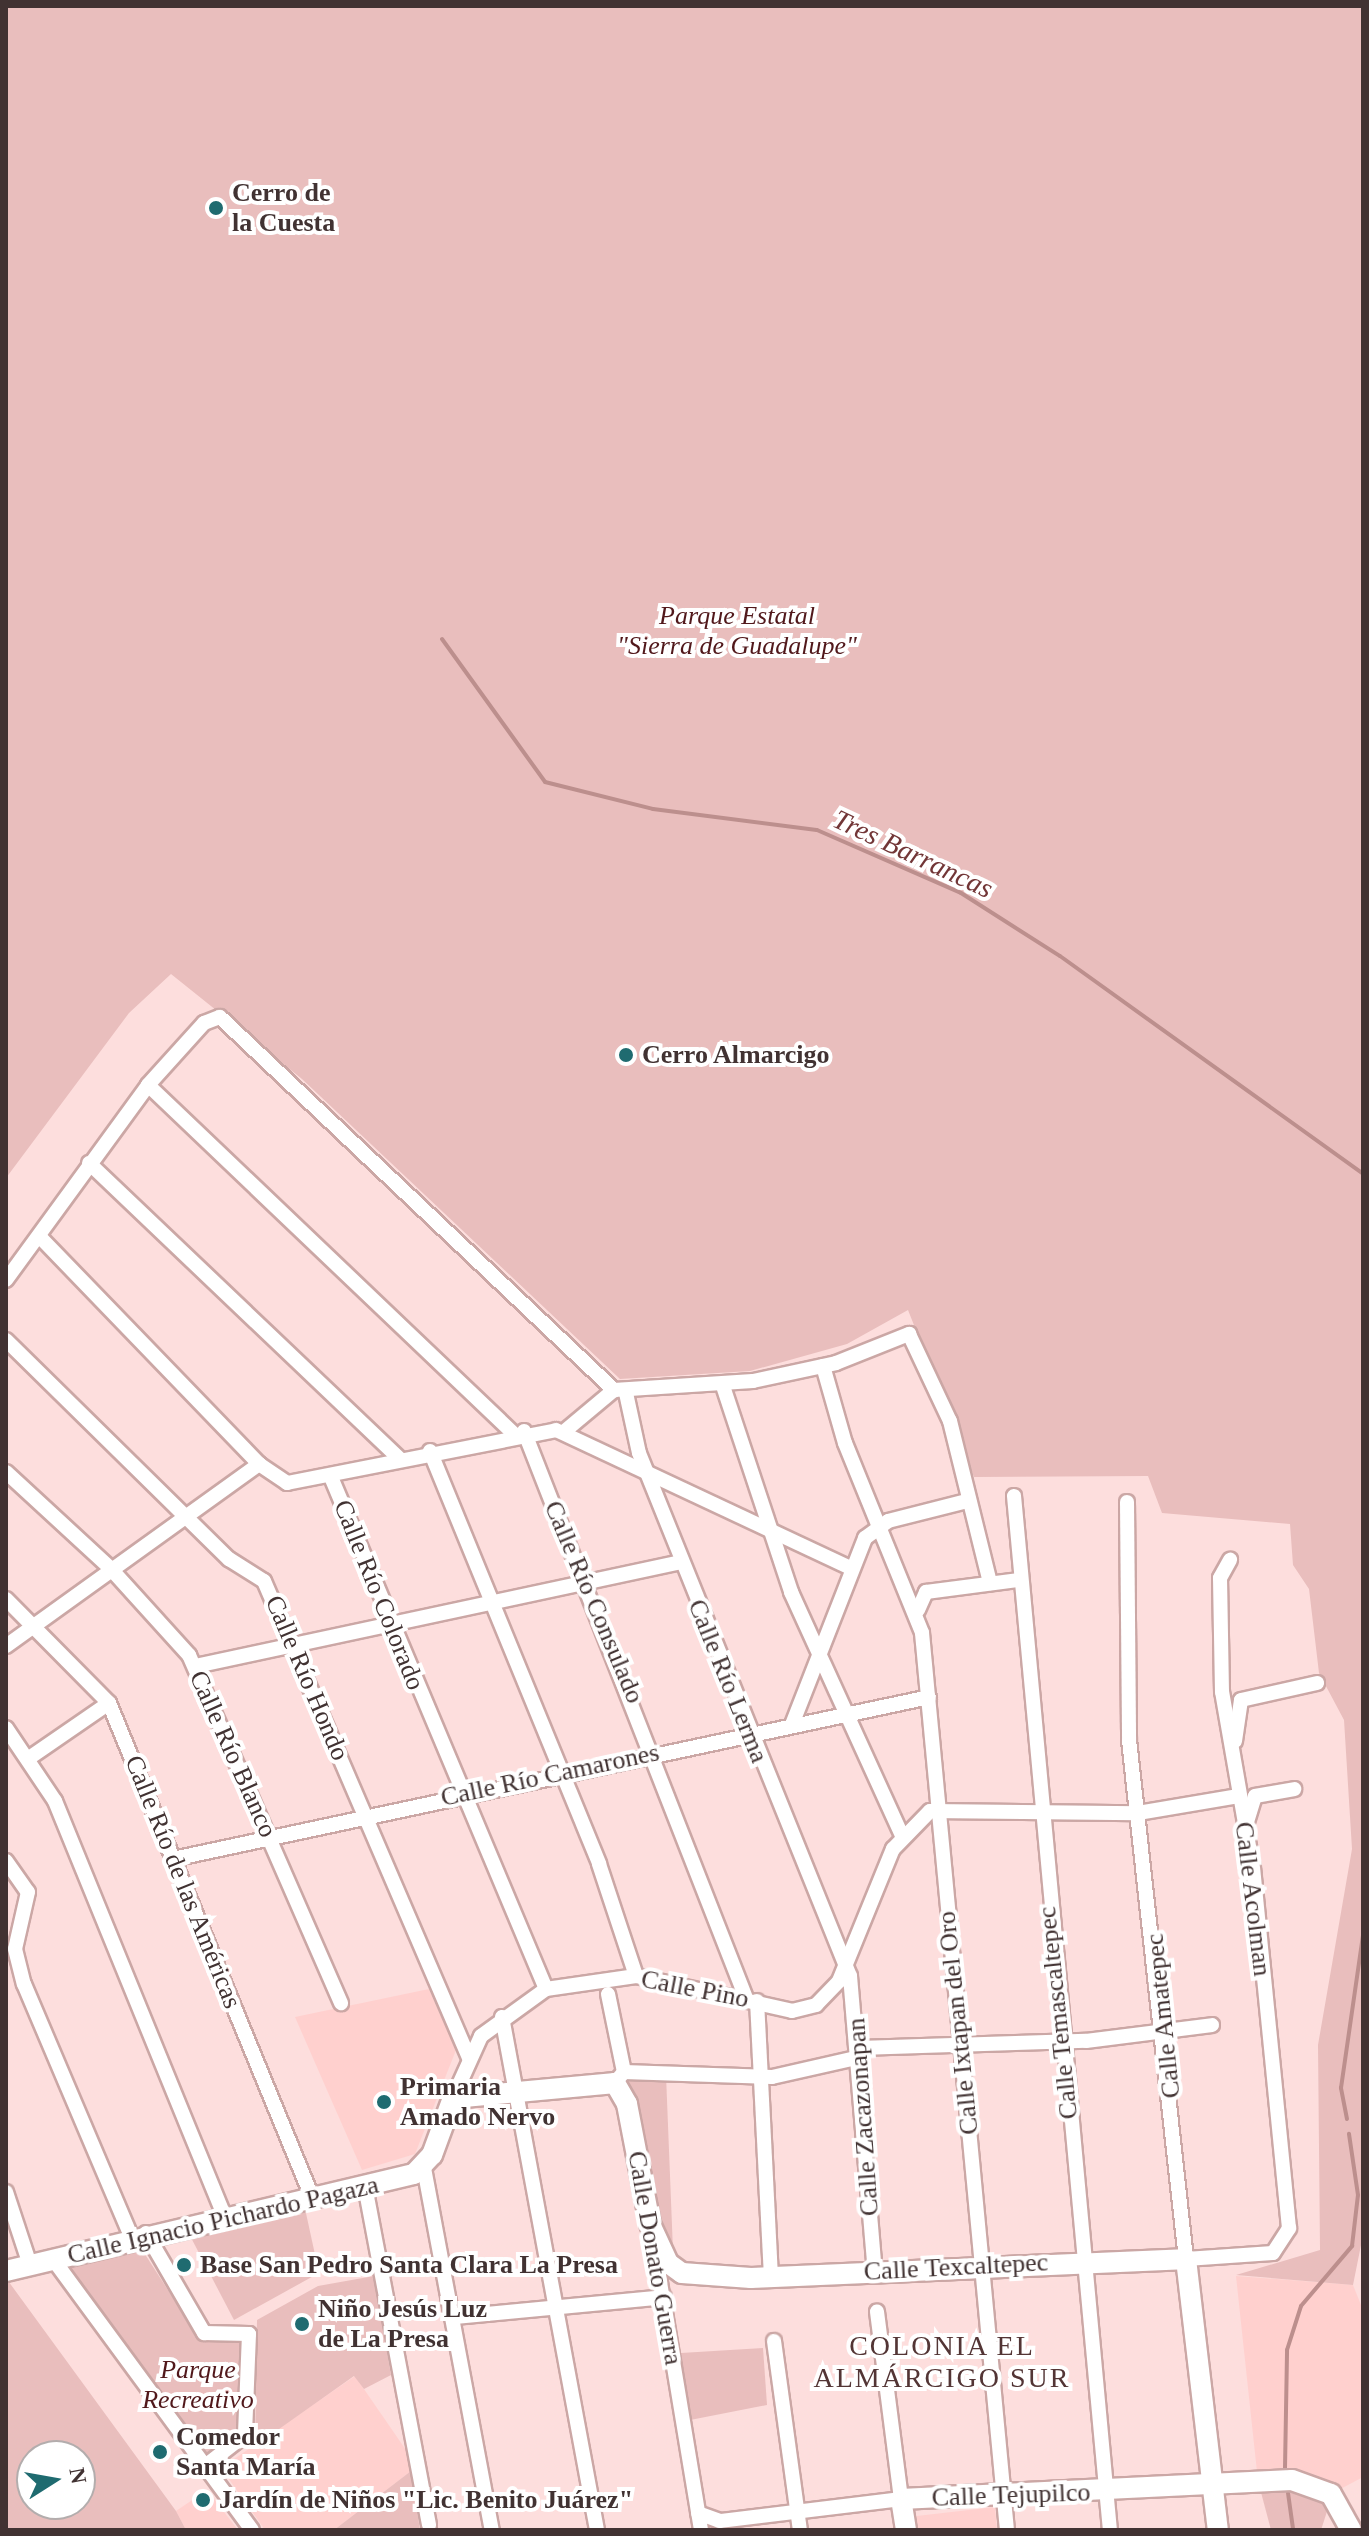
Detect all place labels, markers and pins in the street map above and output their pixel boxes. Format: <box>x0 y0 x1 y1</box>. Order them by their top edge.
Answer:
place label: Cerro de la Cuesta <box>232 177 335 238</box>
marker: Cerro de la Cuesta <box>207 199 225 217</box>
place label: Cerro Almarcigo <box>642 1039 831 1071</box>
marker: Cerro Almarcigo <box>617 1046 635 1064</box>
place label: Primaria Amado Nervo <box>400 2071 555 2132</box>
marker: Primaria Amado Nervo <box>375 2093 393 2111</box>
place label: Base San Pedro Santa Clara La Presa <box>200 2249 618 2281</box>
marker: Base San Pedro Santa Clara La Presa <box>175 2256 193 2274</box>
place label: Niño Jesús Luz de La Presa <box>318 2293 487 2354</box>
marker: Niño Jesús Luz de La Presa <box>293 2315 311 2333</box>
place label: Comedor Santa María <box>176 2421 315 2482</box>
marker: Comedor Santa María <box>151 2443 169 2461</box>
place label: Jardín de Niños "Lic. Benito Juárez" <box>219 2484 633 2516</box>
marker: Jardín de Niños "Lic. Benito Juárez" <box>194 2491 212 2509</box>

